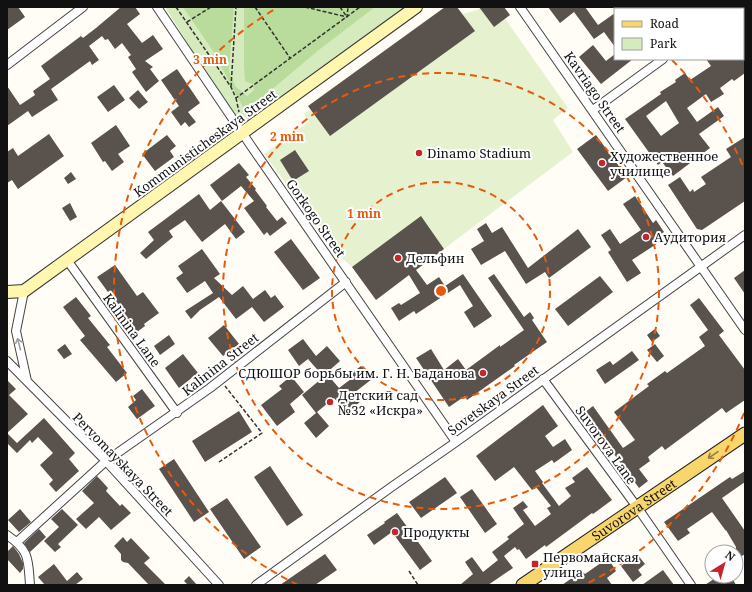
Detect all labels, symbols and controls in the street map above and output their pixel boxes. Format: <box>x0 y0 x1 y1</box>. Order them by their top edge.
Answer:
legend <box>614 8 744 60</box>
text: Road <box>650 15 680 32</box>
text: Park <box>650 35 678 52</box>
street label: Kavriago Street <box>560 48 630 137</box>
text: 3 min <box>193 51 227 68</box>
street label: Kommunisticheskaya Street <box>130 85 281 201</box>
text: 2 min <box>270 128 304 145</box>
place label: Dinamo Stadium <box>427 144 531 162</box>
place label: Художественное училище <box>610 147 718 180</box>
marker: Dinamo Stadium <box>414 148 424 158</box>
marker: Художественное училище <box>597 158 607 168</box>
street label: Gorkogo Street <box>282 175 350 261</box>
text: 1 min <box>347 205 381 222</box>
place label: Аудитория <box>654 228 726 246</box>
marker: Аудитория <box>641 232 651 242</box>
place label: Дельфин <box>406 249 465 267</box>
marker: Дельфин <box>393 253 403 263</box>
centre of rings <box>434 284 448 298</box>
street label: Kalinina Lane <box>99 290 165 371</box>
street label: Kalinina Street <box>178 328 262 400</box>
one-way arrow <box>15 338 22 351</box>
street label: Sovetskaya Street <box>444 361 543 439</box>
place label: СДЮШОР борьбы им. Г. Н. Баданова <box>238 364 475 382</box>
marker: СДЮШОР борьбы им. Г. Н. Баданова <box>478 368 488 378</box>
place label: Детский сад №32 «Искра» <box>338 386 423 419</box>
marker: Детский сад №32 «Искра» <box>325 397 335 407</box>
street label: Suvorova Lane <box>571 402 641 488</box>
street label: Pervomayskaya Street <box>69 408 178 520</box>
one-way arrow <box>707 451 718 459</box>
street label: Suvorova Street <box>588 474 680 545</box>
place label: Продукты <box>403 523 470 541</box>
marker: Продукты <box>390 527 400 537</box>
north arrow <box>704 544 744 584</box>
text: N <box>722 547 739 564</box>
place label: Первомайская улица <box>543 548 639 581</box>
marker: Первомайская улица <box>530 559 540 569</box>

